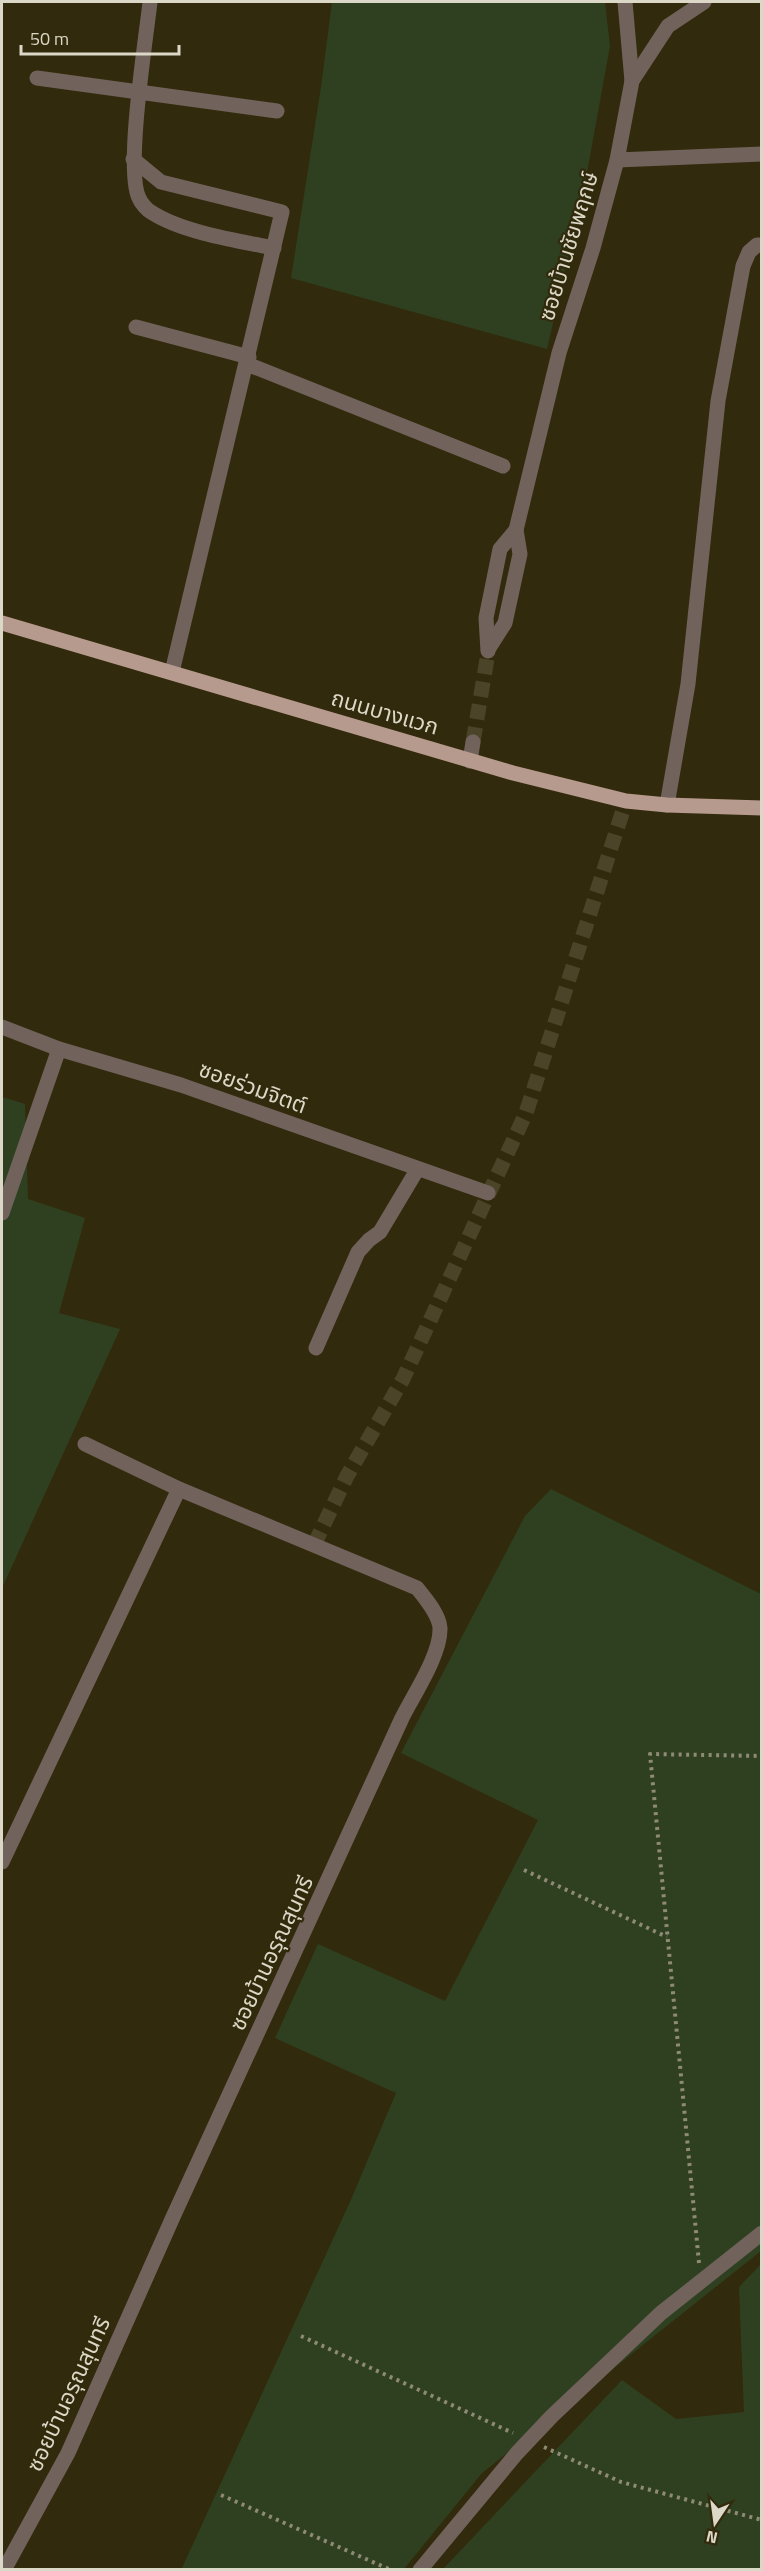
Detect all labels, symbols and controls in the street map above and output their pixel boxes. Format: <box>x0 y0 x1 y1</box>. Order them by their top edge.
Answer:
scale bar <box>21 18 178 56</box>
text: 50 m <box>30 25 69 52</box>
street label: ซอยบ้านชัยพฤกษ์ <box>529 167 607 325</box>
street label: ถนนบางแวก <box>327 680 443 744</box>
street label: ซอยร่วมจิตต์ <box>194 1052 312 1122</box>
street label: ซอยบ้านอรุณสุนทรี <box>220 1870 322 2036</box>
street label: ซอยบ้านอรุณสุนทรี <box>17 2311 119 2477</box>
north arrow <box>685 2493 745 2553</box>
text: N <box>704 2525 720 2551</box>

